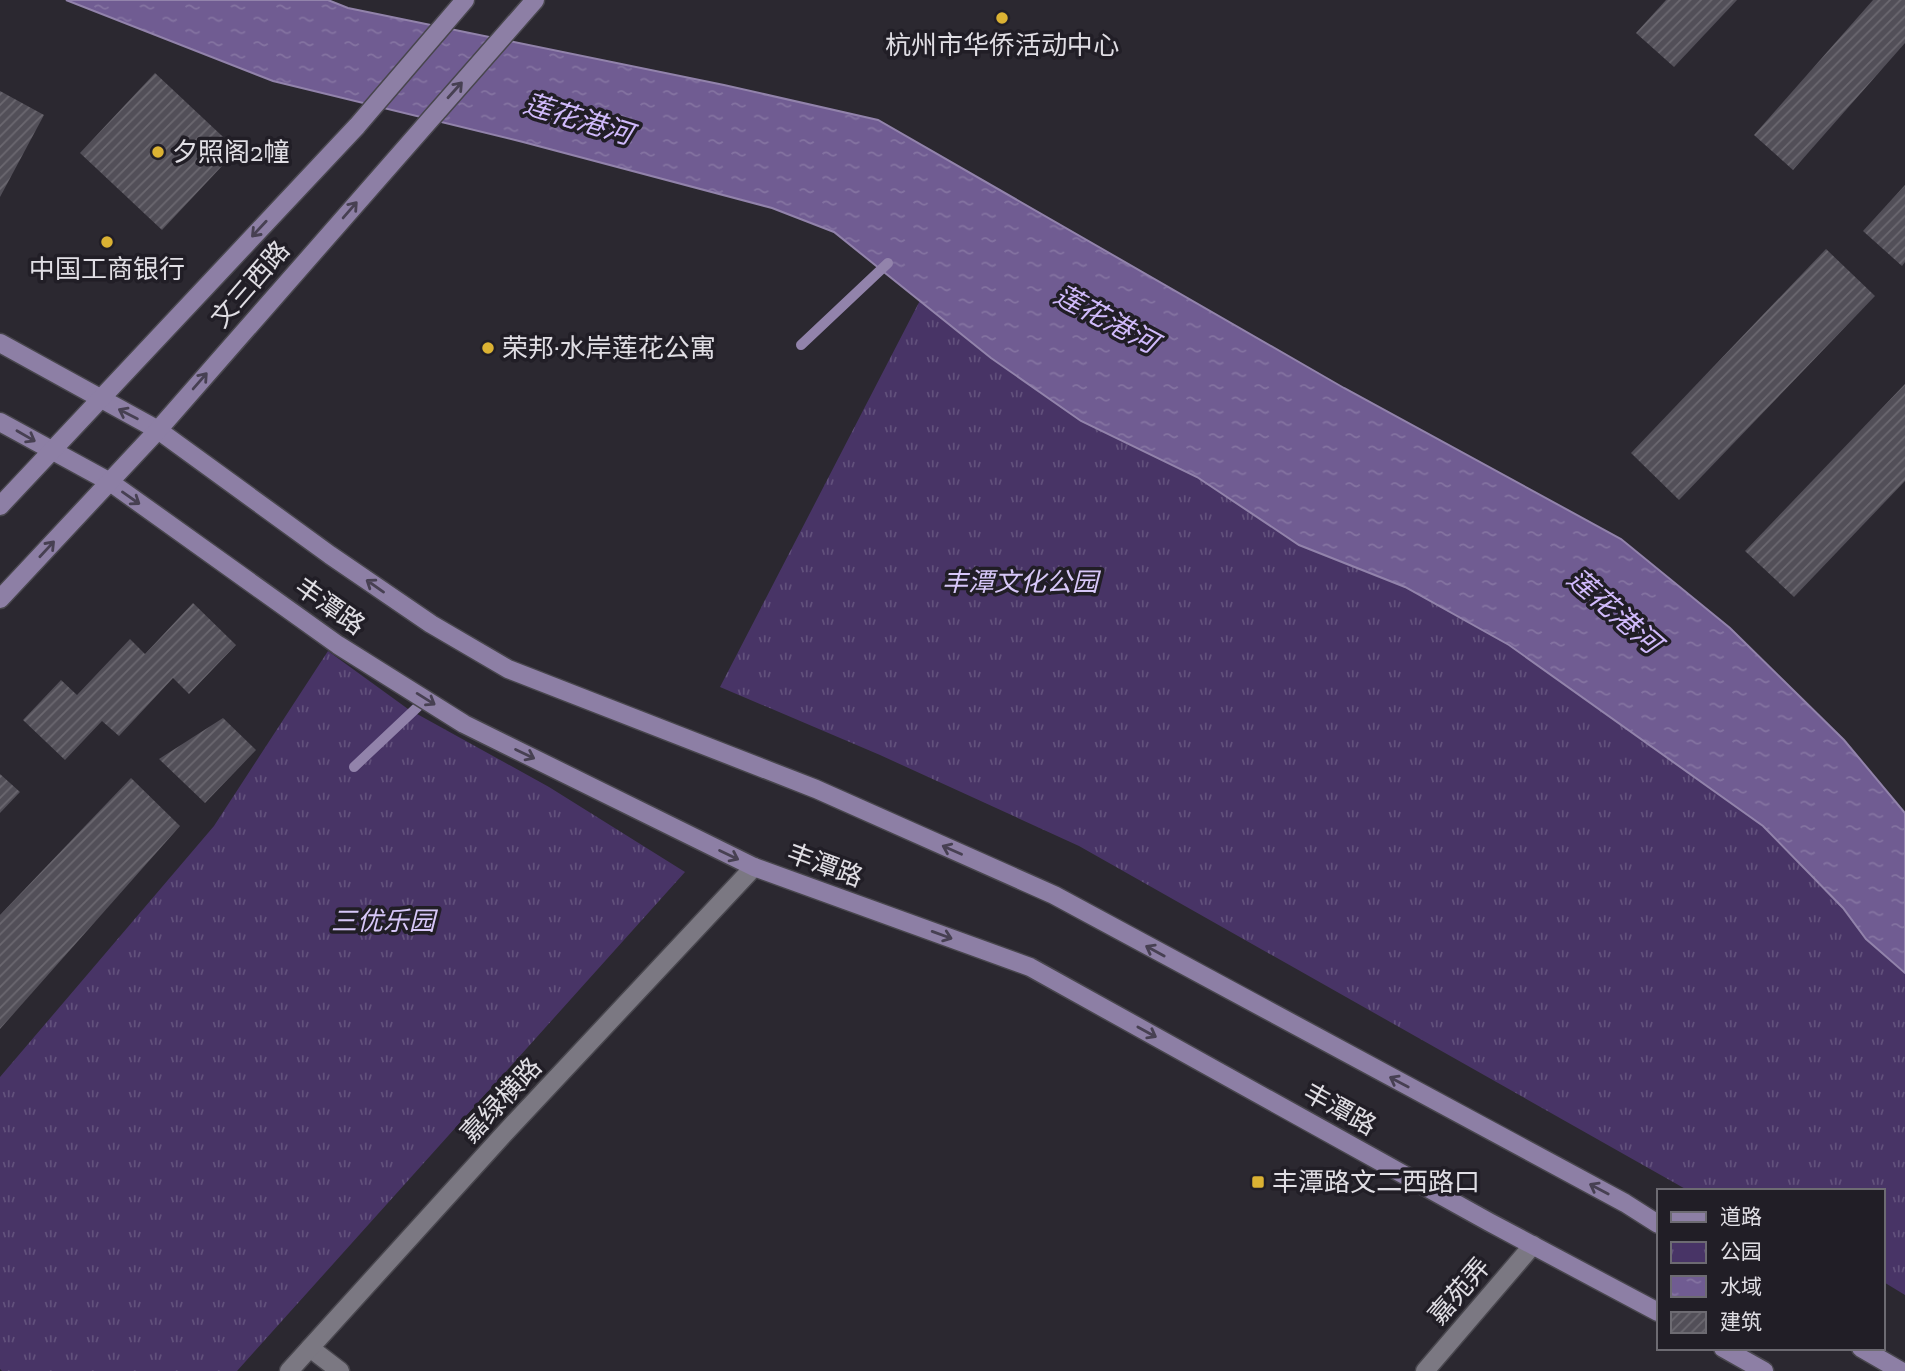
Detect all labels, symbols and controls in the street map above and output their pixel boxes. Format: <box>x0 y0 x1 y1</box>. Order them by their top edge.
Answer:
marker: 杭州市华侨活动中心 <box>994 10 1010 26</box>
place label: 杭州市华侨活动中心 <box>885 29 1119 61</box>
one-way arrow <box>447 81 463 99</box>
water label: 莲花港河 <box>520 87 641 153</box>
place label: 夕照阁2幢 <box>172 136 289 168</box>
marker: 夕照阁2幢 <box>150 144 166 160</box>
one-way arrow <box>342 201 358 219</box>
one-way arrow <box>251 220 268 237</box>
marker: 中国工商银行 <box>99 234 115 250</box>
street label: 文三西路 <box>204 234 296 334</box>
place label: 中国工商银行 <box>29 253 185 285</box>
water label: 莲花港河 <box>1049 278 1168 362</box>
place label: 荣邦·水岸莲花公寓 <box>502 332 716 364</box>
marker: 荣邦·水岸莲花公寓 <box>480 340 496 356</box>
one-way arrow <box>192 372 208 390</box>
one-way arrow <box>118 407 139 421</box>
one-way arrow <box>15 429 35 443</box>
one-way arrow <box>121 490 140 505</box>
one-way arrow <box>38 541 55 558</box>
water label: 莲花港河 <box>1561 562 1671 663</box>
park label: 丰潭文化公园 <box>942 566 1102 598</box>
street label: 丰潭路 <box>289 571 371 641</box>
one-way arrow <box>366 579 385 593</box>
one-way arrow <box>416 693 436 707</box>
one-way arrow <box>514 748 535 762</box>
street label: 丰潭路 <box>783 837 867 893</box>
one-way arrow <box>942 843 963 856</box>
one-way arrow <box>718 849 739 862</box>
park label: 三优乐园 <box>331 905 439 937</box>
one-way arrow <box>930 930 952 942</box>
one-way arrow <box>1146 944 1166 958</box>
one-way arrow <box>1136 1026 1157 1039</box>
street label: 嘉绿横路 <box>454 1051 548 1149</box>
one-way arrow <box>1389 1075 1410 1088</box>
street label: 丰潭路 <box>1298 1076 1382 1142</box>
place label: 丰潭路文二西路口 <box>1272 1166 1480 1198</box>
marker: 丰潭路文二西路口 <box>1250 1174 1266 1190</box>
one-way arrow <box>1589 1182 1610 1196</box>
legend <box>1657 1189 1884 1350</box>
text: 道路 <box>1720 1204 1762 1229</box>
text: 公园 <box>1720 1239 1762 1264</box>
street label: 嘉苑弄 <box>1421 1251 1497 1331</box>
text: 水域 <box>1720 1274 1762 1299</box>
text: 建筑 <box>1720 1309 1762 1334</box>

